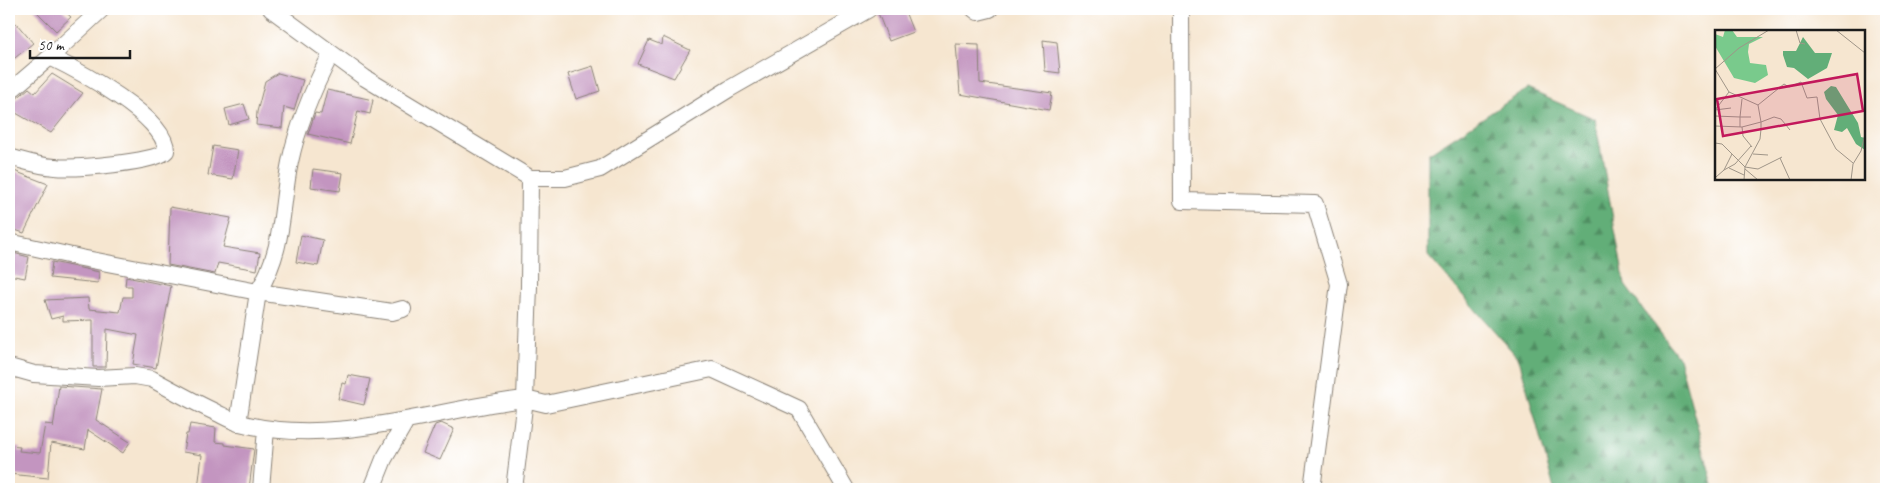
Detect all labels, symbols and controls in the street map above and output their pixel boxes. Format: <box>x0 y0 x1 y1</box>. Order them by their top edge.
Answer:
scale bar <box>30 28 130 60</box>
inset map <box>1715 30 1865 180</box>
text: 50 m <box>38 36 65 55</box>

